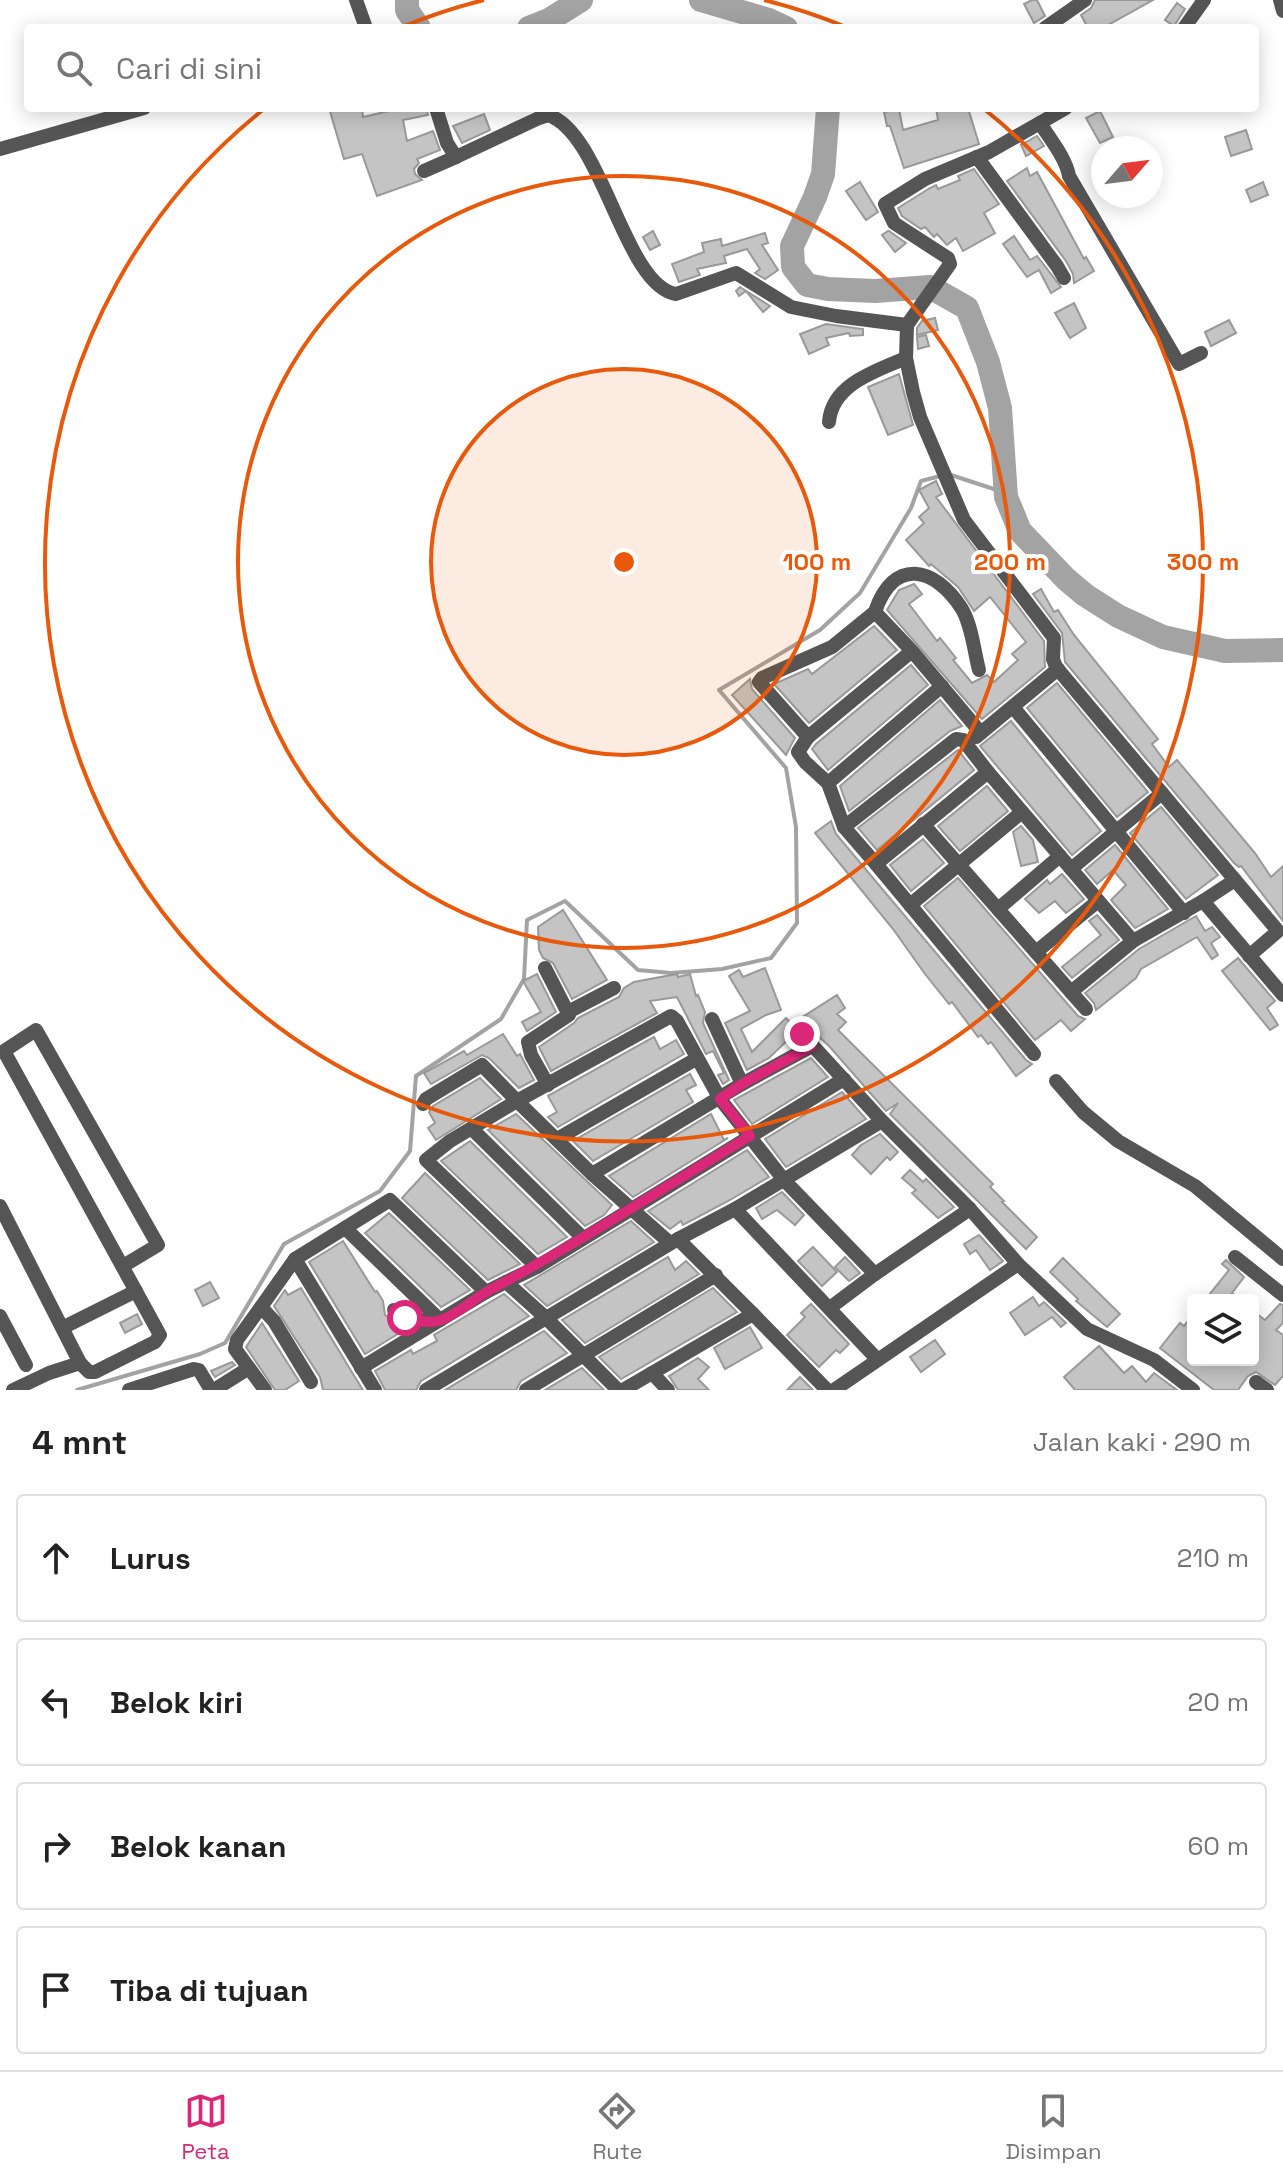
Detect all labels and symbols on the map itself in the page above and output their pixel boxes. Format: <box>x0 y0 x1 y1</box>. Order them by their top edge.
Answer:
north arrow <box>1091 136 1163 208</box>
text: 100 m <box>783 546 851 577</box>
text: 200 m <box>974 546 1046 577</box>
text: 300 m <box>1167 546 1239 577</box>
centre of rings <box>610 548 638 576</box>
route end <box>784 1016 820 1052</box>
route start <box>387 1300 423 1336</box>

